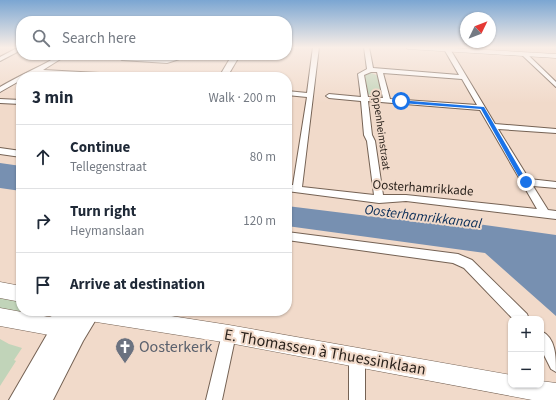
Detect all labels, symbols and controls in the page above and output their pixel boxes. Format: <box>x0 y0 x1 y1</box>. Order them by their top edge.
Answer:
north arrow <box>460 12 496 48</box>
search box <box>16 16 292 60</box>
icon: search <box>30 27 52 49</box>
text: Search here <box>62 28 136 49</box>
text: 3 min <box>32 86 73 110</box>
text: Walk · 200 m <box>208 89 276 107</box>
street label: Oppenheimstraat <box>368 89 394 171</box>
route start <box>392 92 410 110</box>
text: Continue <box>70 137 130 158</box>
icon: ahead <box>32 146 54 168</box>
text: 80 m <box>250 148 276 166</box>
text: Tellegenstraat <box>70 158 147 176</box>
route end <box>517 173 535 191</box>
street label: Oosterhamrikkade <box>372 175 474 201</box>
water label: Oosterhamrikkanaal <box>363 200 483 234</box>
text: Turn right <box>70 201 136 222</box>
icon: right <box>32 210 54 232</box>
text: 120 m <box>243 212 276 230</box>
text: Heymanslaan <box>70 222 144 240</box>
icon: arrive <box>32 274 54 296</box>
text: Arrive at destination <box>70 274 205 295</box>
map controls <box>508 316 544 388</box>
button: + <box>508 316 544 352</box>
street label: E. Thomassen à Thuessinklaan <box>222 323 428 381</box>
church icon: Oosterkerk <box>114 336 136 364</box>
place label: Oosterkerk <box>139 336 212 358</box>
button: − <box>508 352 544 388</box>

